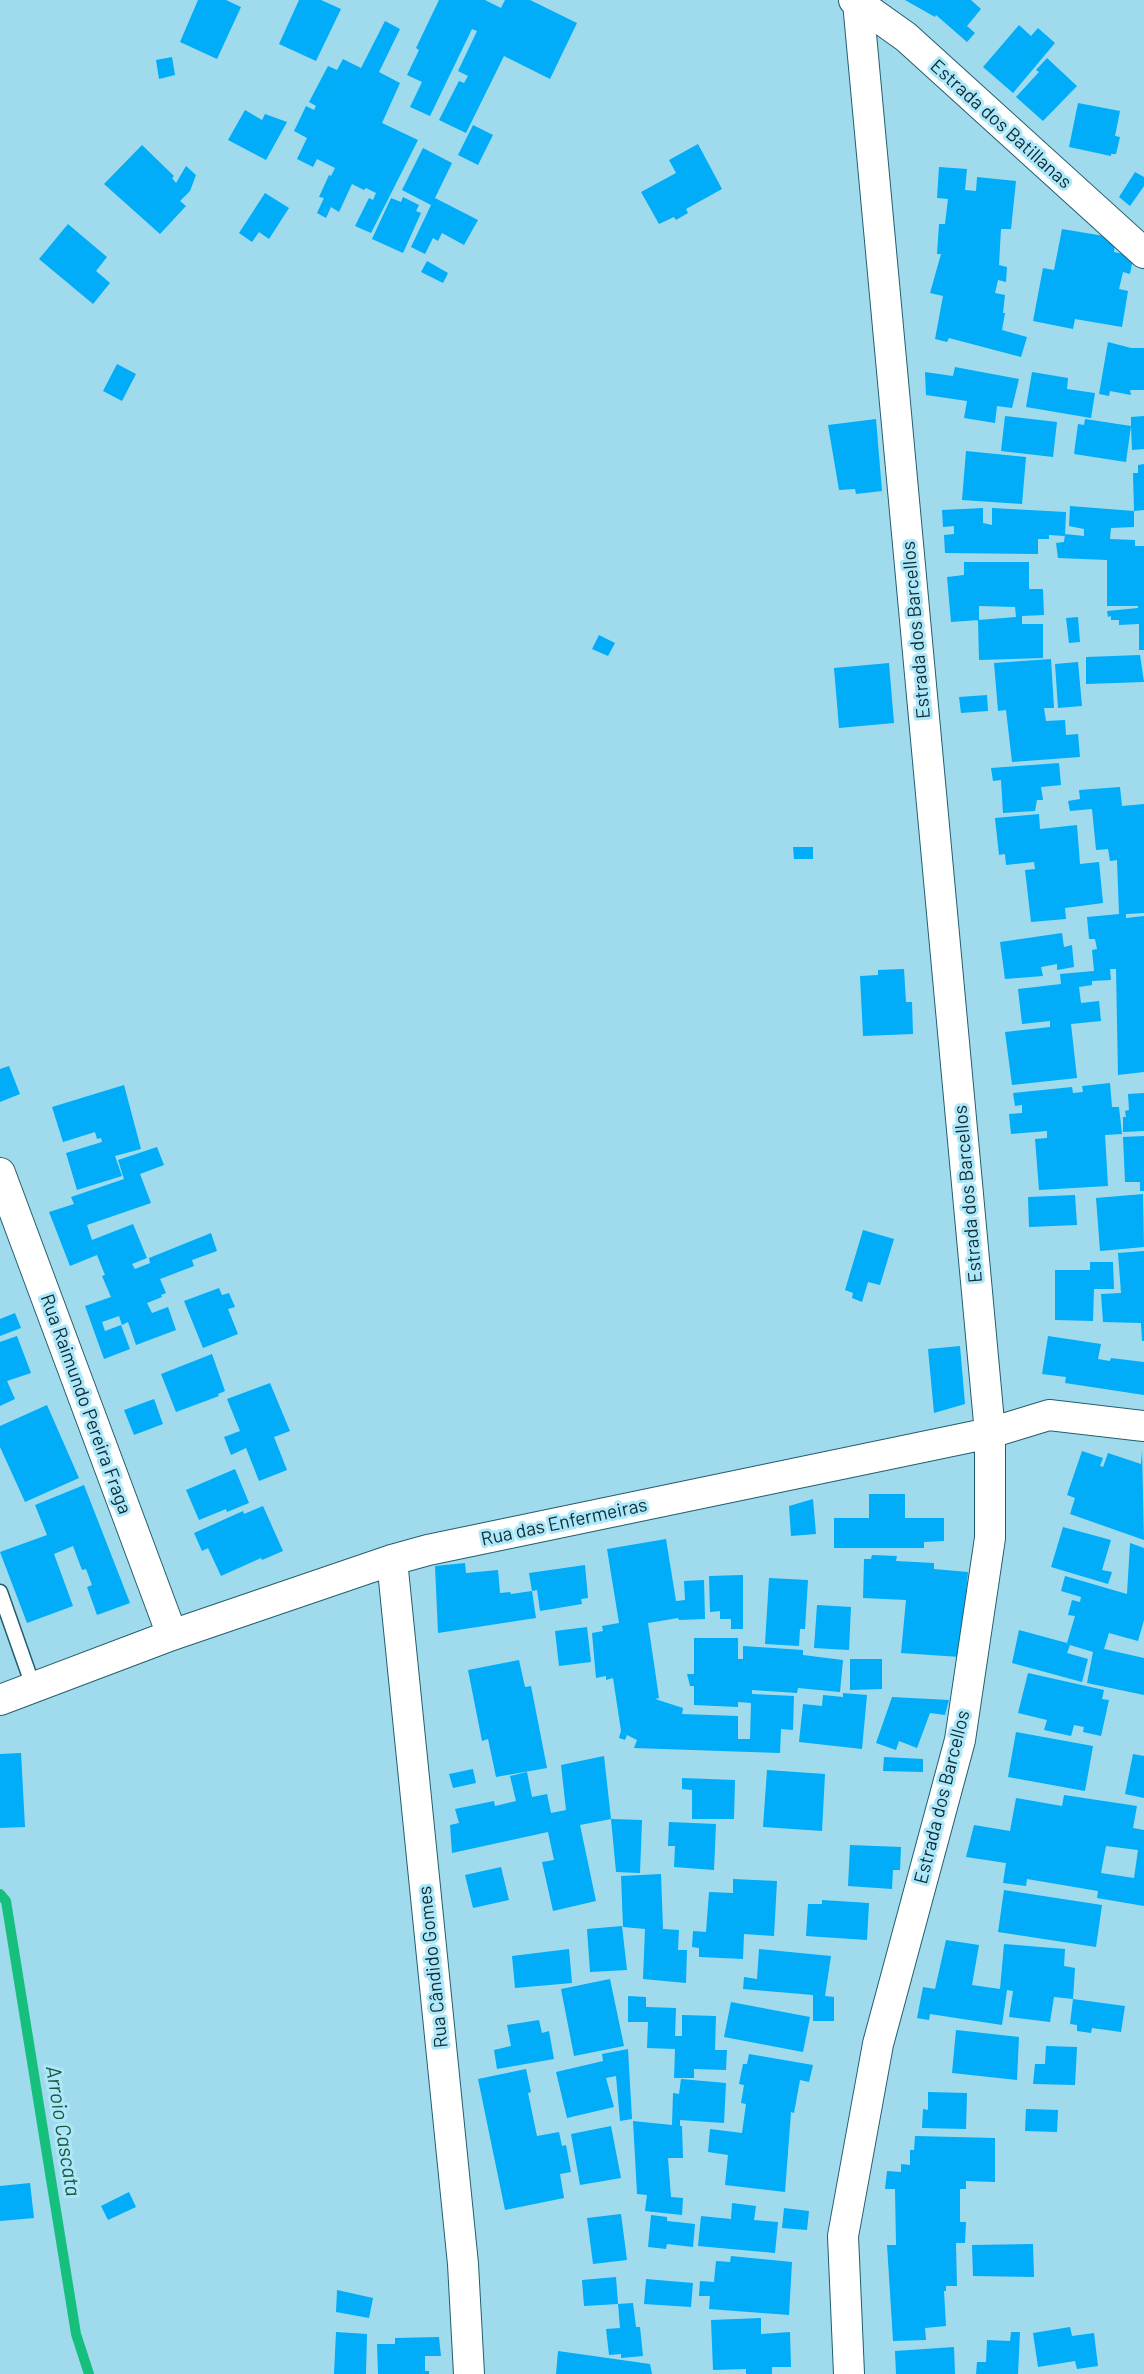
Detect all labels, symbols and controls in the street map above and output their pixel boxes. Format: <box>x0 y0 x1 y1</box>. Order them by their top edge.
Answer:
street label: Estrada dos Batillanas <box>926 55 1076 193</box>
street label: Estrada dos Barcellos <box>897 540 935 720</box>
street label: Estrada dos Barcellos <box>949 1104 987 1284</box>
street label: Rua Raimundo Pereira Fraga <box>36 1291 136 1517</box>
street label: Rua das Enfermeiras <box>479 1493 649 1551</box>
street label: Estrada dos Barcellos <box>909 1708 975 1886</box>
street label: Rua Cândido Gomes <box>413 1885 453 2049</box>
water label: Arroio Cascata <box>40 2064 86 2198</box>

